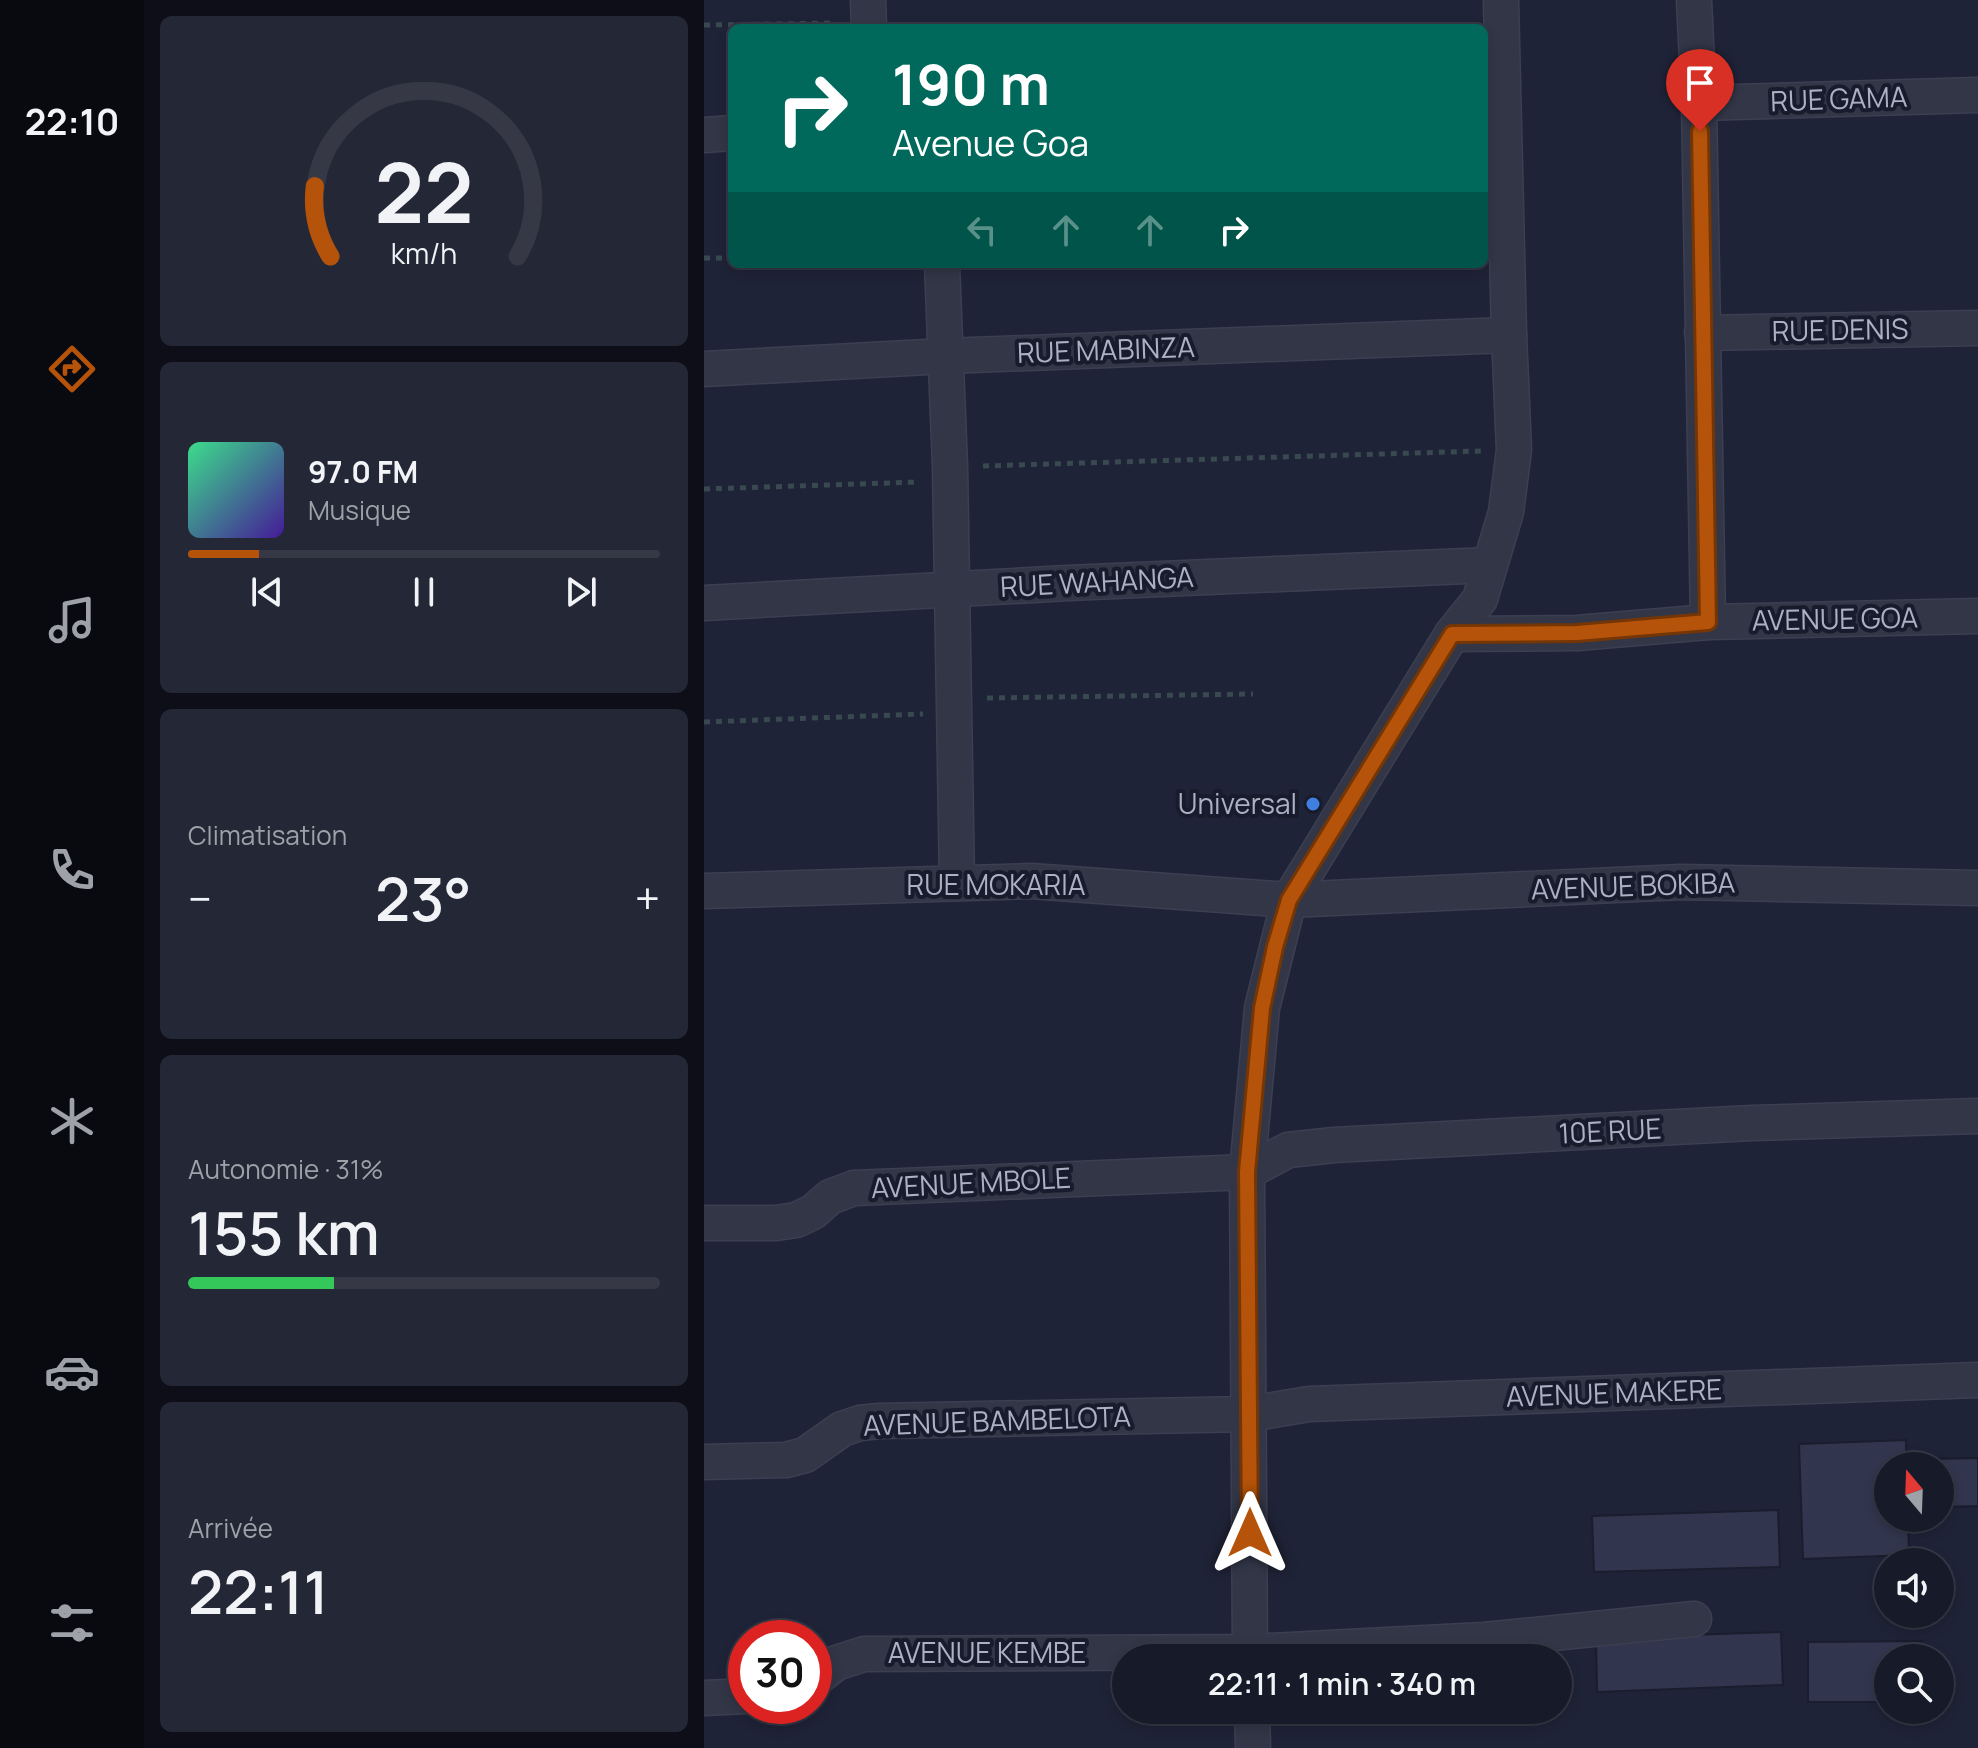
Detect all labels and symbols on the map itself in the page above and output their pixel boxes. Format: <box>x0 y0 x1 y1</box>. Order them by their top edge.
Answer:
pin <box>1666 49 1734 131</box>
street label: RUE GAMA <box>1770 77 1908 119</box>
street label: RUE DENIS <box>1771 309 1909 349</box>
street label: RUE MABINZA <box>1016 327 1196 371</box>
street label: RUE WAHANGA <box>999 557 1195 605</box>
street label: AVENUE GOA <box>1752 598 1919 638</box>
place label: Universal <box>1178 784 1297 822</box>
marker: Universal <box>1304 795 1322 813</box>
street label: AVENUE BOKIBA <box>1530 862 1736 908</box>
street label: RUE MOKARIA <box>907 865 1086 903</box>
street label: 10E RUE <box>1558 1108 1662 1152</box>
street label: AVENUE MBOLE <box>870 1158 1072 1206</box>
street label: AVENUE MAKERE <box>1505 1369 1723 1415</box>
street label: AVENUE BAMBELOTA <box>862 1396 1132 1444</box>
north arrow <box>1874 1452 1954 1532</box>
position arrow <box>1208 1491 1292 1575</box>
speed limit sign: 30 <box>728 1620 832 1724</box>
street label: AVENUE KEMBE <box>888 1633 1086 1671</box>

